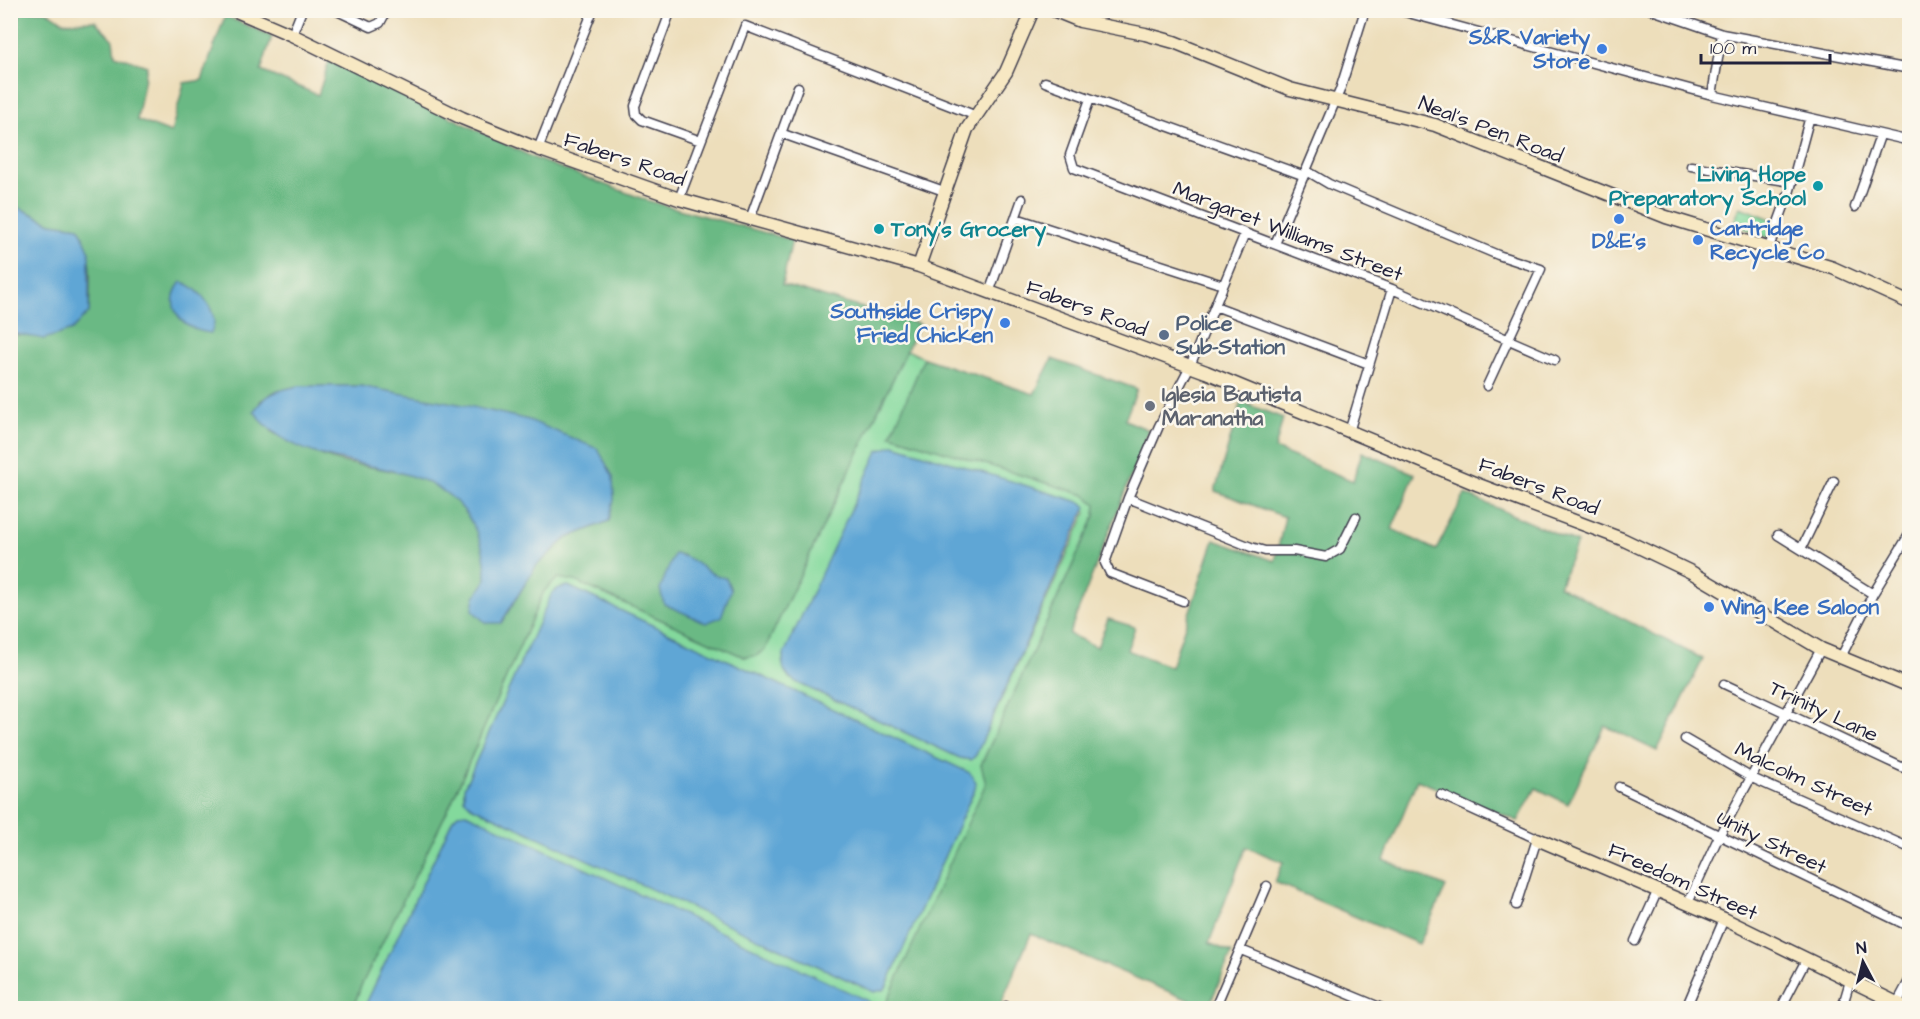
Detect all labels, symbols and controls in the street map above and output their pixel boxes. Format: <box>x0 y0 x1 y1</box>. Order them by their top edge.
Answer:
place label: S&R Variety Store <box>1468 23 1591 76</box>
scale bar <box>1701 27 1830 65</box>
text: 100 m <box>1710 36 1756 61</box>
marker: S&R Variety Store <box>1595 42 1609 56</box>
street label: Neal's Pen Road <box>1414 89 1568 170</box>
street label: Fabers Road <box>560 125 690 194</box>
place label: Living Hope Preparatory School <box>1609 160 1807 216</box>
street label: Margaret Williams Street <box>1168 174 1408 291</box>
marker: Living Hope Preparatory School <box>1811 179 1825 193</box>
marker: D&E's <box>1612 212 1626 226</box>
place label: Cartridge Recycle Co <box>1710 214 1824 270</box>
place label: Tony's Grocery <box>890 215 1046 247</box>
marker: Tony's Grocery <box>872 222 886 236</box>
place label: D&E's <box>1592 227 1646 256</box>
marker: Cartridge Recycle Co <box>1691 233 1705 247</box>
street label: Fabers Road <box>1022 273 1152 344</box>
place label: Southside Crispy Fried Chicken <box>829 297 993 350</box>
place label: Police Sub-Station <box>1175 309 1286 362</box>
marker: Southside Crispy Fried Chicken <box>998 316 1012 330</box>
marker: Police Sub-Station <box>1157 328 1171 342</box>
place label: Iglesia Bautista Maranatha <box>1162 380 1301 433</box>
marker: Iglesia Bautista Maranatha <box>1143 399 1157 413</box>
street label: Fabers Road <box>1474 450 1604 523</box>
place label: Wing Kee Saloon <box>1720 593 1880 624</box>
marker: Wing Kee Saloon <box>1702 600 1716 614</box>
street label: Trinity Lane <box>1764 674 1883 751</box>
street label: Malcolm Street <box>1730 735 1878 824</box>
street label: Unity Street <box>1711 803 1832 884</box>
street label: Freedom Street <box>1603 835 1763 928</box>
north arrow <box>1833 932 1893 992</box>
text: N <box>1855 937 1868 960</box>

